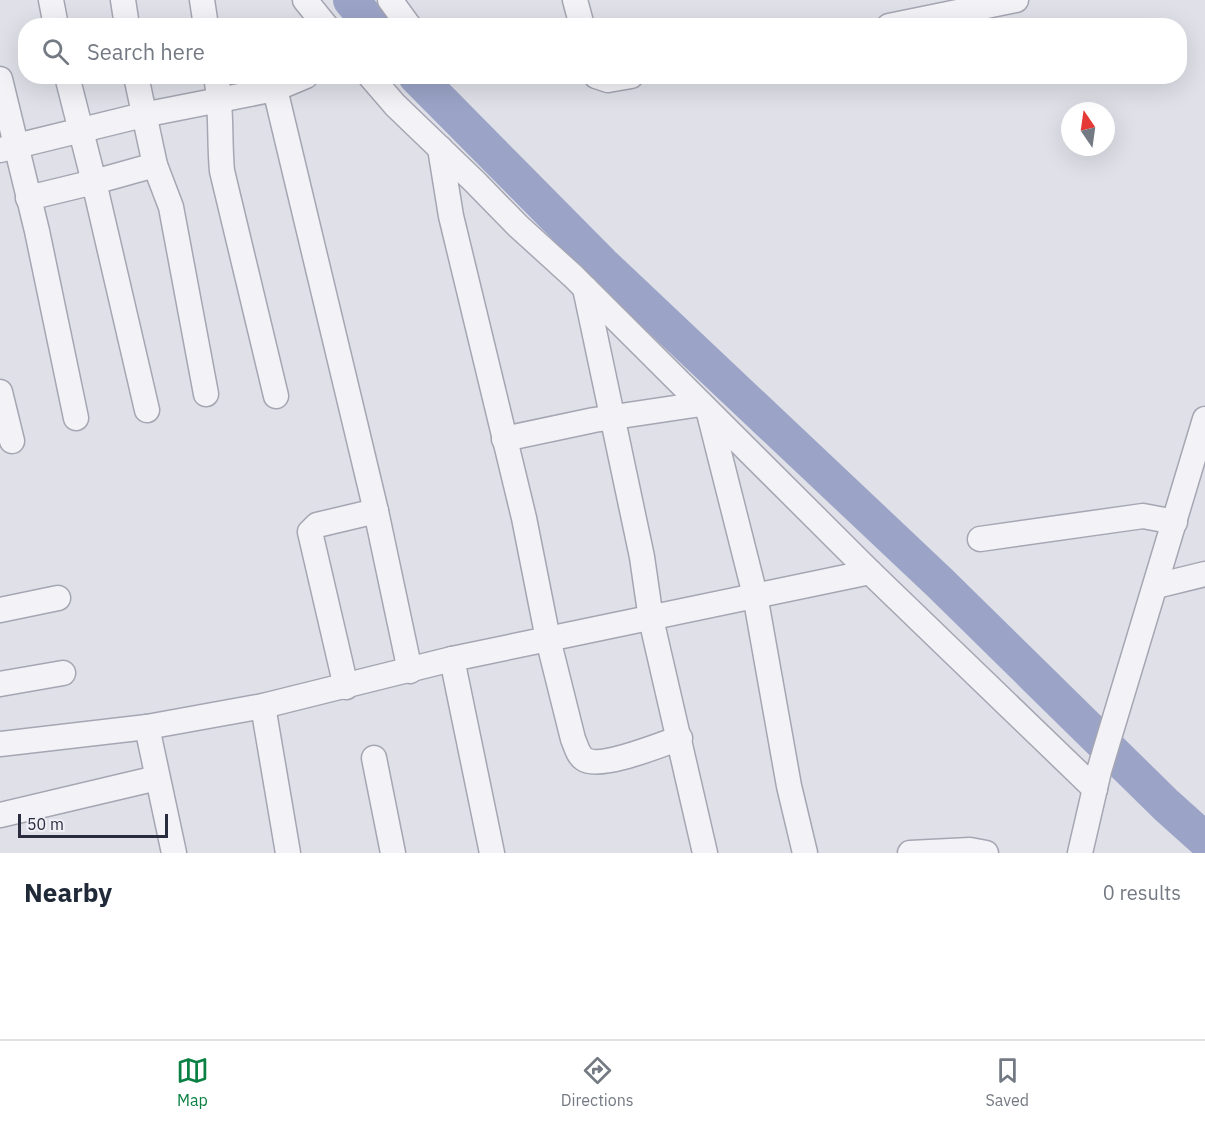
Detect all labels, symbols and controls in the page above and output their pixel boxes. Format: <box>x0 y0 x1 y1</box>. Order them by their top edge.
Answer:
search box <box>18 18 1187 84</box>
icon: search <box>39 35 72 68</box>
text: Search here <box>87 37 205 66</box>
north arrow <box>1061 102 1115 156</box>
scale bar <box>18 811 168 838</box>
text: 50 m <box>27 814 64 834</box>
text: Nearby <box>24 875 112 909</box>
text: 0 results <box>1103 879 1181 906</box>
tab: Map <box>176 1054 209 1110</box>
tab: Directions <box>561 1054 634 1110</box>
tab: Saved <box>986 1054 1029 1110</box>

